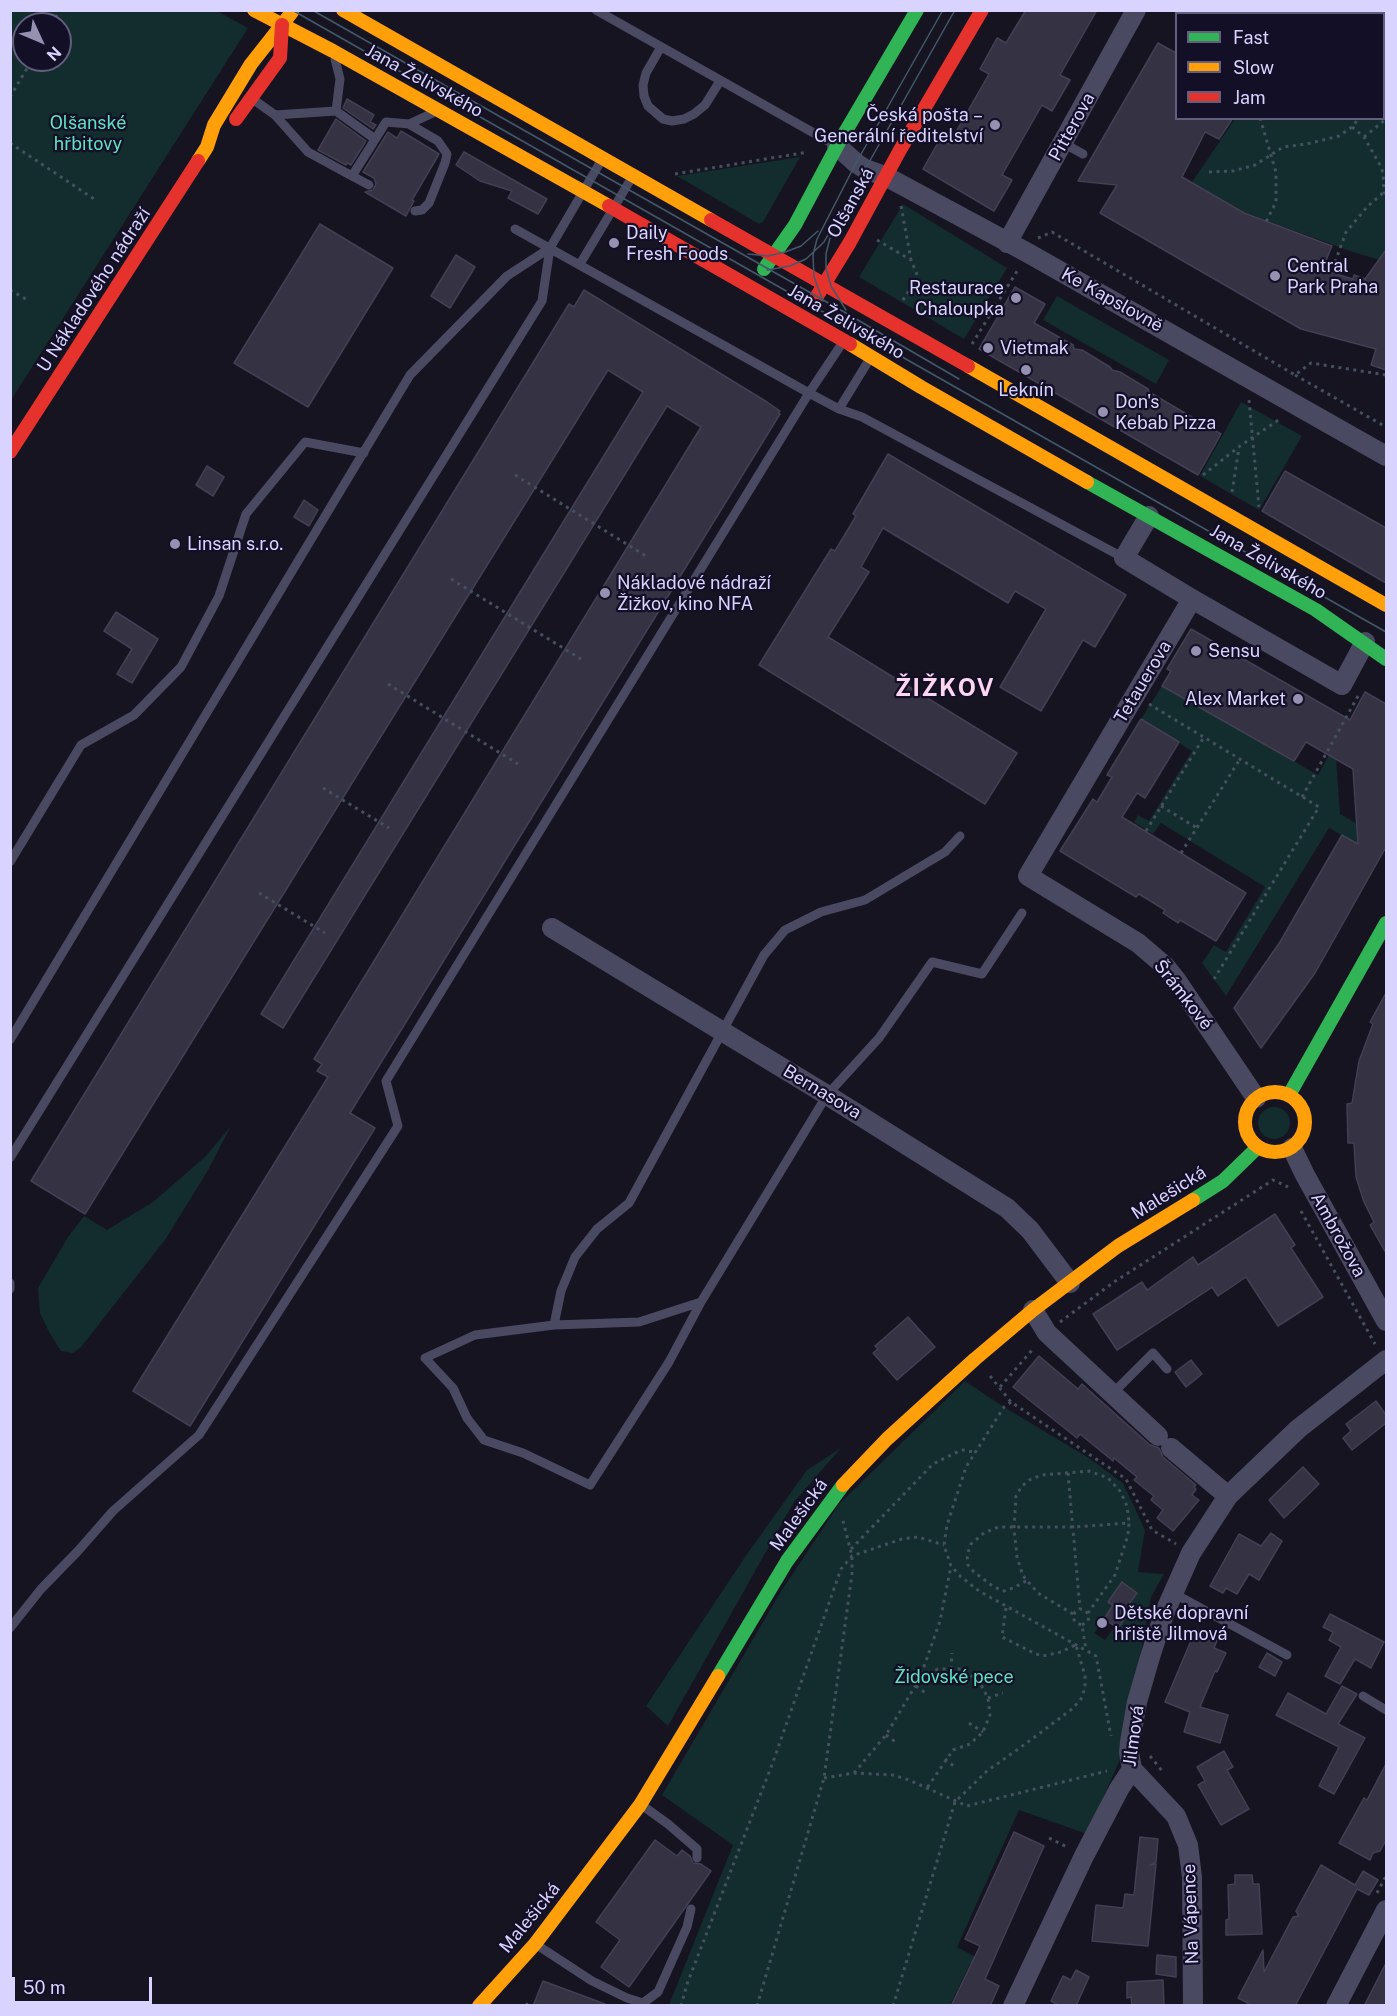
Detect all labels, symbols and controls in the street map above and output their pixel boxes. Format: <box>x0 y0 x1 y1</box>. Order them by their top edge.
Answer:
north arrow <box>12 12 72 72</box>
legend <box>1175 12 1385 120</box>
text: Fast <box>1233 27 1269 48</box>
street label: Jana Želivského <box>361 40 487 122</box>
text: N <box>43 42 65 65</box>
text: Slow <box>1233 57 1274 78</box>
text: Jam <box>1233 87 1266 108</box>
street label: Pitterova <box>1044 89 1100 165</box>
place label: Česká pošta – Generální ředitelství <box>814 104 983 146</box>
park label: Olšanské hřbitovy <box>50 112 126 154</box>
marker: Česká pošta – Generální ředitelství <box>988 118 1002 132</box>
street label: Olšanská <box>823 164 879 242</box>
street label: U Nákladového nádraží <box>33 204 155 376</box>
place label: Daily Fresh Foods <box>626 222 728 264</box>
marker: Daily Fresh Foods <box>607 236 621 250</box>
place label: Central Park Praha <box>1287 255 1378 298</box>
street label: Ke Kapslovně <box>1057 263 1167 337</box>
marker: Central Park Praha <box>1268 269 1282 283</box>
place label: Restaurace Chaloupka <box>909 277 1004 320</box>
street label: Jana Želivského <box>784 280 908 364</box>
marker: Restaurace Chaloupka <box>1009 291 1023 305</box>
place label: Vietmak <box>1000 337 1069 359</box>
marker: Vietmak <box>981 341 995 355</box>
marker: Leknín <box>1019 363 1033 377</box>
place label: Leknín <box>998 379 1054 401</box>
place label: Don's Kebab Pizza <box>1115 391 1216 434</box>
marker: Don's Kebab Pizza <box>1096 405 1110 419</box>
street label: Jana Želivského <box>1206 520 1330 604</box>
place label: Linsan s.r.o. <box>187 533 283 555</box>
marker: Linsan s.r.o. <box>168 537 182 551</box>
place label: Nákladové nádraží Žižkov, kino NFA <box>617 572 771 614</box>
marker: Nákladové nádraží Žižkov, kino NFA <box>598 586 612 600</box>
street label: Tetauerova <box>1110 637 1176 727</box>
place label: Sensu <box>1208 640 1260 662</box>
marker: Sensu <box>1189 644 1203 658</box>
district label: ŽIŽKOV <box>895 675 995 703</box>
place label: Alex Market <box>1185 688 1286 710</box>
marker: Alex Market <box>1291 692 1305 706</box>
street label: Šrámkové <box>1149 956 1217 1034</box>
street label: Bernasova <box>779 1060 865 1124</box>
street label: Malešická <box>1128 1162 1210 1224</box>
street label: Ambrožova <box>1306 1189 1370 1281</box>
street label: Malešická <box>766 1475 832 1555</box>
place label: Dětské dopravní hřiště Jilmová <box>1114 1602 1248 1644</box>
marker: Dětské dopravní hřiště Jilmová <box>1095 1616 1109 1630</box>
park label: Židovské pece <box>894 1666 1014 1688</box>
street label: Jilmová <box>1119 1704 1149 1768</box>
street label: Na Vápence <box>1178 1863 1204 1965</box>
street label: Malešická <box>495 1879 565 1957</box>
scale bar <box>15 1965 154 2003</box>
text: 50 m <box>23 1977 66 1998</box>

